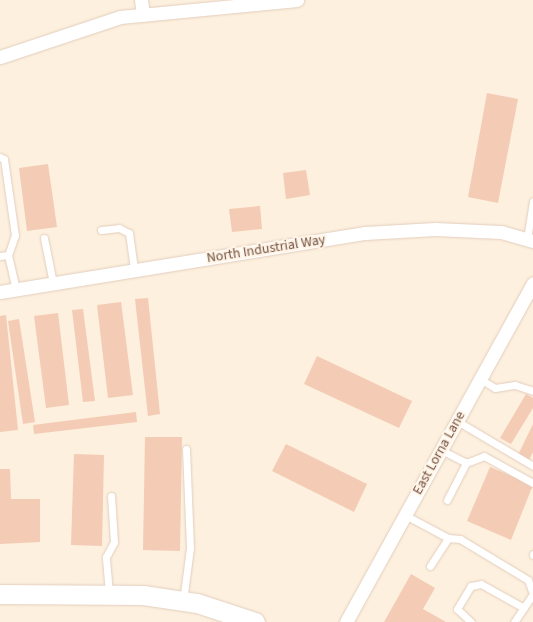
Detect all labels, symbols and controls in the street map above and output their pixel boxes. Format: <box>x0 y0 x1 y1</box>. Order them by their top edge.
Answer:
street label: North Industrial Way <box>206 231 326 267</box>
street label: East Lorna Lane <box>409 408 469 498</box>

